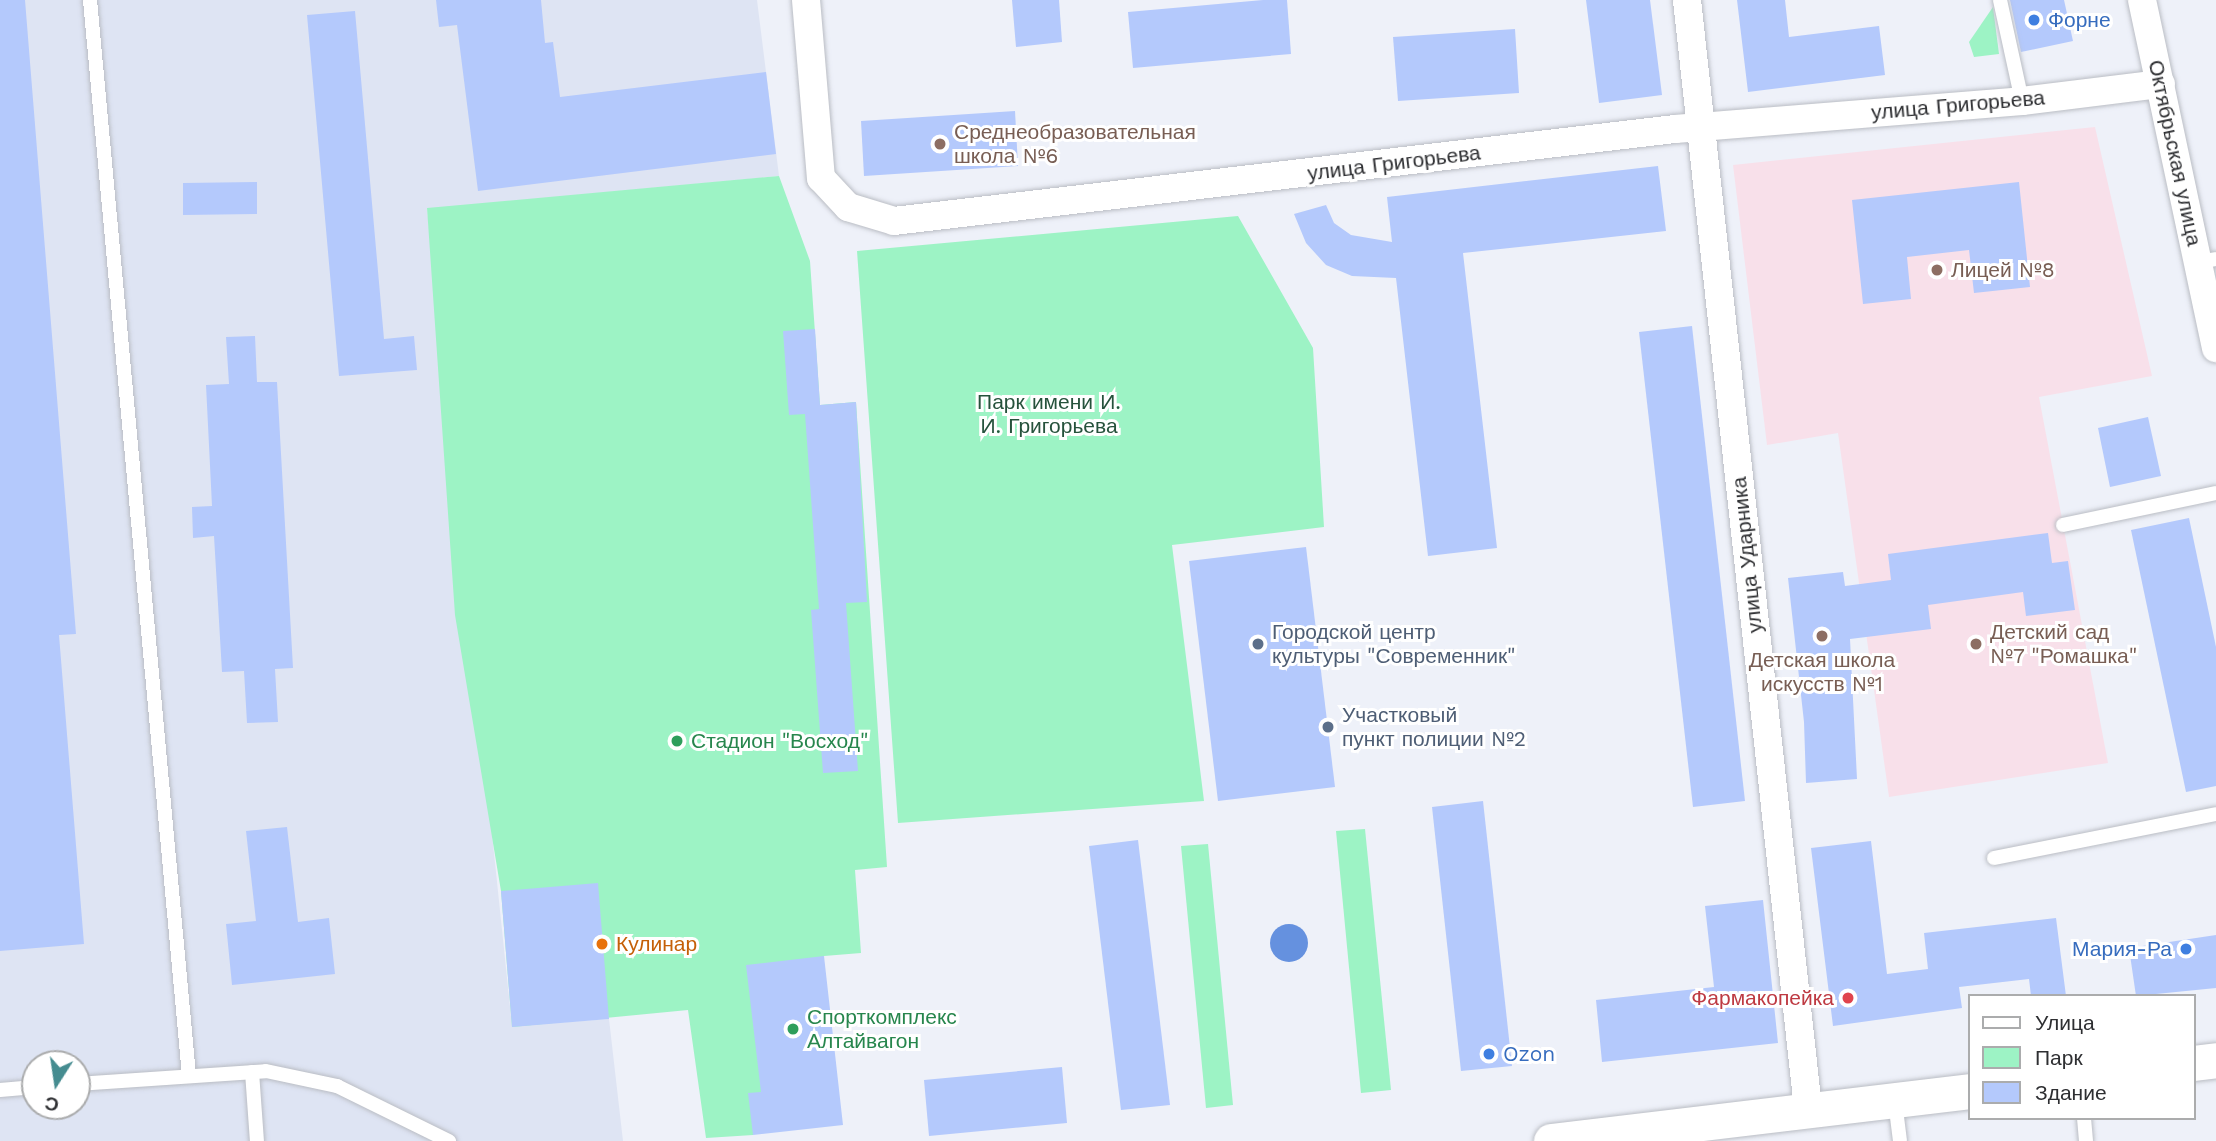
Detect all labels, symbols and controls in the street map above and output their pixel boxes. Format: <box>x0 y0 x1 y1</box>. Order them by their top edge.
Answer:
place label: Форне <box>2048 7 2111 33</box>
marker: Форне <box>2026 12 2042 28</box>
street label: Октябрьская улица <box>2143 58 2207 248</box>
street label: улица Григорьева <box>1870 85 2046 125</box>
place label: Среднеобразовательная школа №6 <box>954 119 1196 169</box>
marker: Среднеобразовательная школа №6 <box>932 136 948 152</box>
street label: улица Григорьева <box>1306 140 1482 186</box>
place label: Лицей №8 <box>1951 257 2055 283</box>
marker: Лицей №8 <box>1929 262 1945 278</box>
park label: Парк имени И. И. Григорьева <box>977 389 1121 439</box>
street label: улица Ударника <box>1726 476 1768 634</box>
place label: Городской центр культуры "Современник" <box>1272 619 1516 669</box>
place label: Детский сад №7 "Ромашка" <box>1990 619 2138 669</box>
marker: Детская школа искусств №1 <box>1814 628 1830 644</box>
marker: Городской центр культуры "Современник" <box>1250 636 1266 652</box>
marker: Детский сад №7 "Ромашка" <box>1968 636 1984 652</box>
place label: Детская школа искусств №1 <box>1749 647 1895 697</box>
place label: Участковый пункт полиции №2 <box>1342 702 1526 752</box>
marker: Участковый пункт полиции №2 <box>1320 719 1336 735</box>
place label: Стадион "Восход" <box>691 728 868 754</box>
marker: Стадион "Восход" <box>669 733 685 749</box>
place label: Кулинар <box>616 931 697 957</box>
marker: Кулинар <box>594 936 610 952</box>
place label: Мария-Ра <box>2072 936 2172 962</box>
marker: Мария-Ра <box>2178 941 2194 957</box>
place label: Фармакопейка <box>1691 985 1834 1011</box>
marker: Фармакопейка <box>1840 990 1856 1006</box>
legend <box>1968 994 2195 1120</box>
place label: Спорткомплекс Алтайвагон <box>807 1004 957 1054</box>
text: Улица <box>2035 1010 2095 1035</box>
marker: Спорткомплекс Алтайвагон <box>785 1021 801 1037</box>
place label: Ozon <box>1503 1041 1555 1067</box>
text: Парк <box>2035 1045 2083 1070</box>
marker: Ozon <box>1481 1046 1497 1062</box>
north arrow <box>21 1050 91 1120</box>
text: Здание <box>2035 1080 2107 1105</box>
text: С <box>43 1091 61 1117</box>

